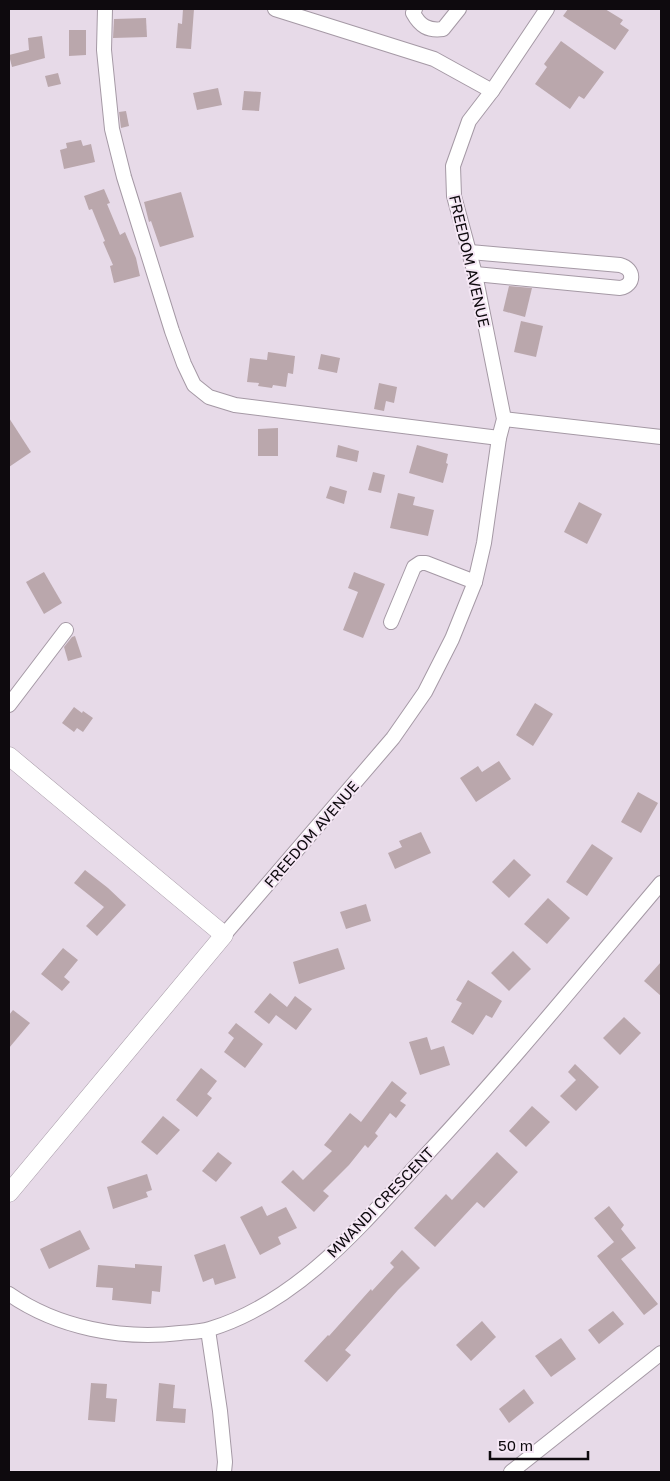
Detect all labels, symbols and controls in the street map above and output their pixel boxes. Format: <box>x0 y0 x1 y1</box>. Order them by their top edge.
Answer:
street label: FREEDOM AVENUE <box>446 193 494 329</box>
street label: FREEDOM AVENUE <box>260 777 362 891</box>
street label: MWANDI CRESCENT <box>323 1143 437 1261</box>
scale bar <box>490 1428 588 1460</box>
text: 50 m <box>498 1436 533 1454</box>

